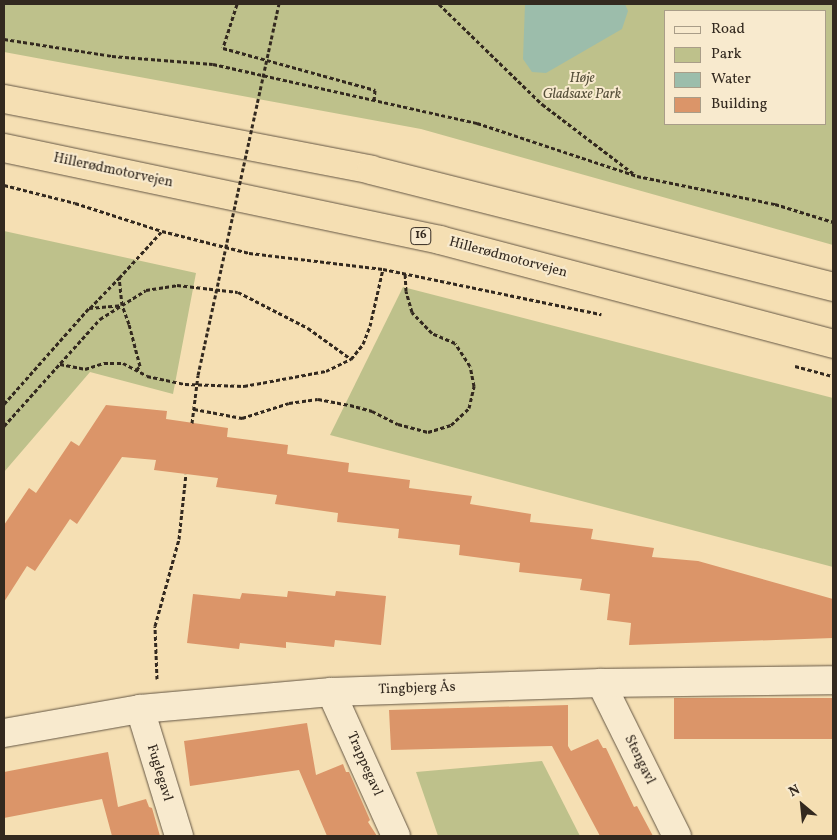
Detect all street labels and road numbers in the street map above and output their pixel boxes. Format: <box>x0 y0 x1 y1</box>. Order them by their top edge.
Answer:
street label: Hillerødmotorvejen <box>52 150 174 192</box>
road number: 16 <box>410 227 432 246</box>
street label: Hillerødmotorvejen <box>447 234 569 282</box>
street label: Tingbjerg Ås <box>378 679 456 699</box>
street label: Trappegavl <box>342 729 386 799</box>
street label: Stengavl <box>620 733 658 787</box>
street label: Fuglegavl <box>142 743 176 803</box>

